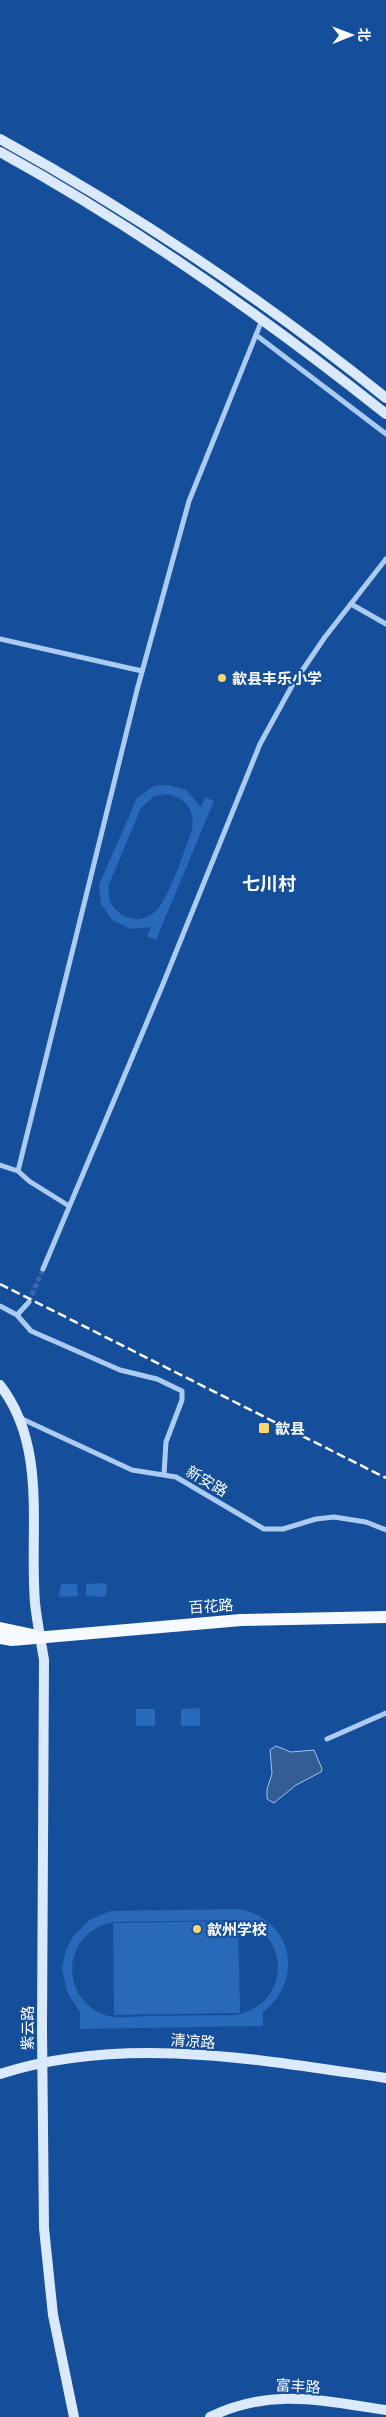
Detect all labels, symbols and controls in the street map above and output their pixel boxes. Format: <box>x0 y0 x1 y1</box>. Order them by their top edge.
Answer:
north arrow <box>326 10 376 60</box>
text: 北 <box>355 28 373 42</box>
place label: 歙县丰乐小学 <box>232 668 322 689</box>
marker: 歙县丰乐小学 <box>216 672 228 684</box>
district label: 七川村 <box>242 871 296 896</box>
place label: 歙县 <box>275 1418 305 1439</box>
marker: 歙县 <box>257 1421 271 1435</box>
street label: 新安路 <box>182 1461 232 1501</box>
street label: 百花路 <box>188 1594 234 1618</box>
place label: 歙州学校 <box>207 1919 267 1940</box>
marker: 歙州学校 <box>191 1923 203 1935</box>
street label: 紫云路 <box>17 2005 38 2051</box>
street label: 清凉路 <box>170 2029 216 2053</box>
street label: 富丰路 <box>275 2374 321 2398</box>

